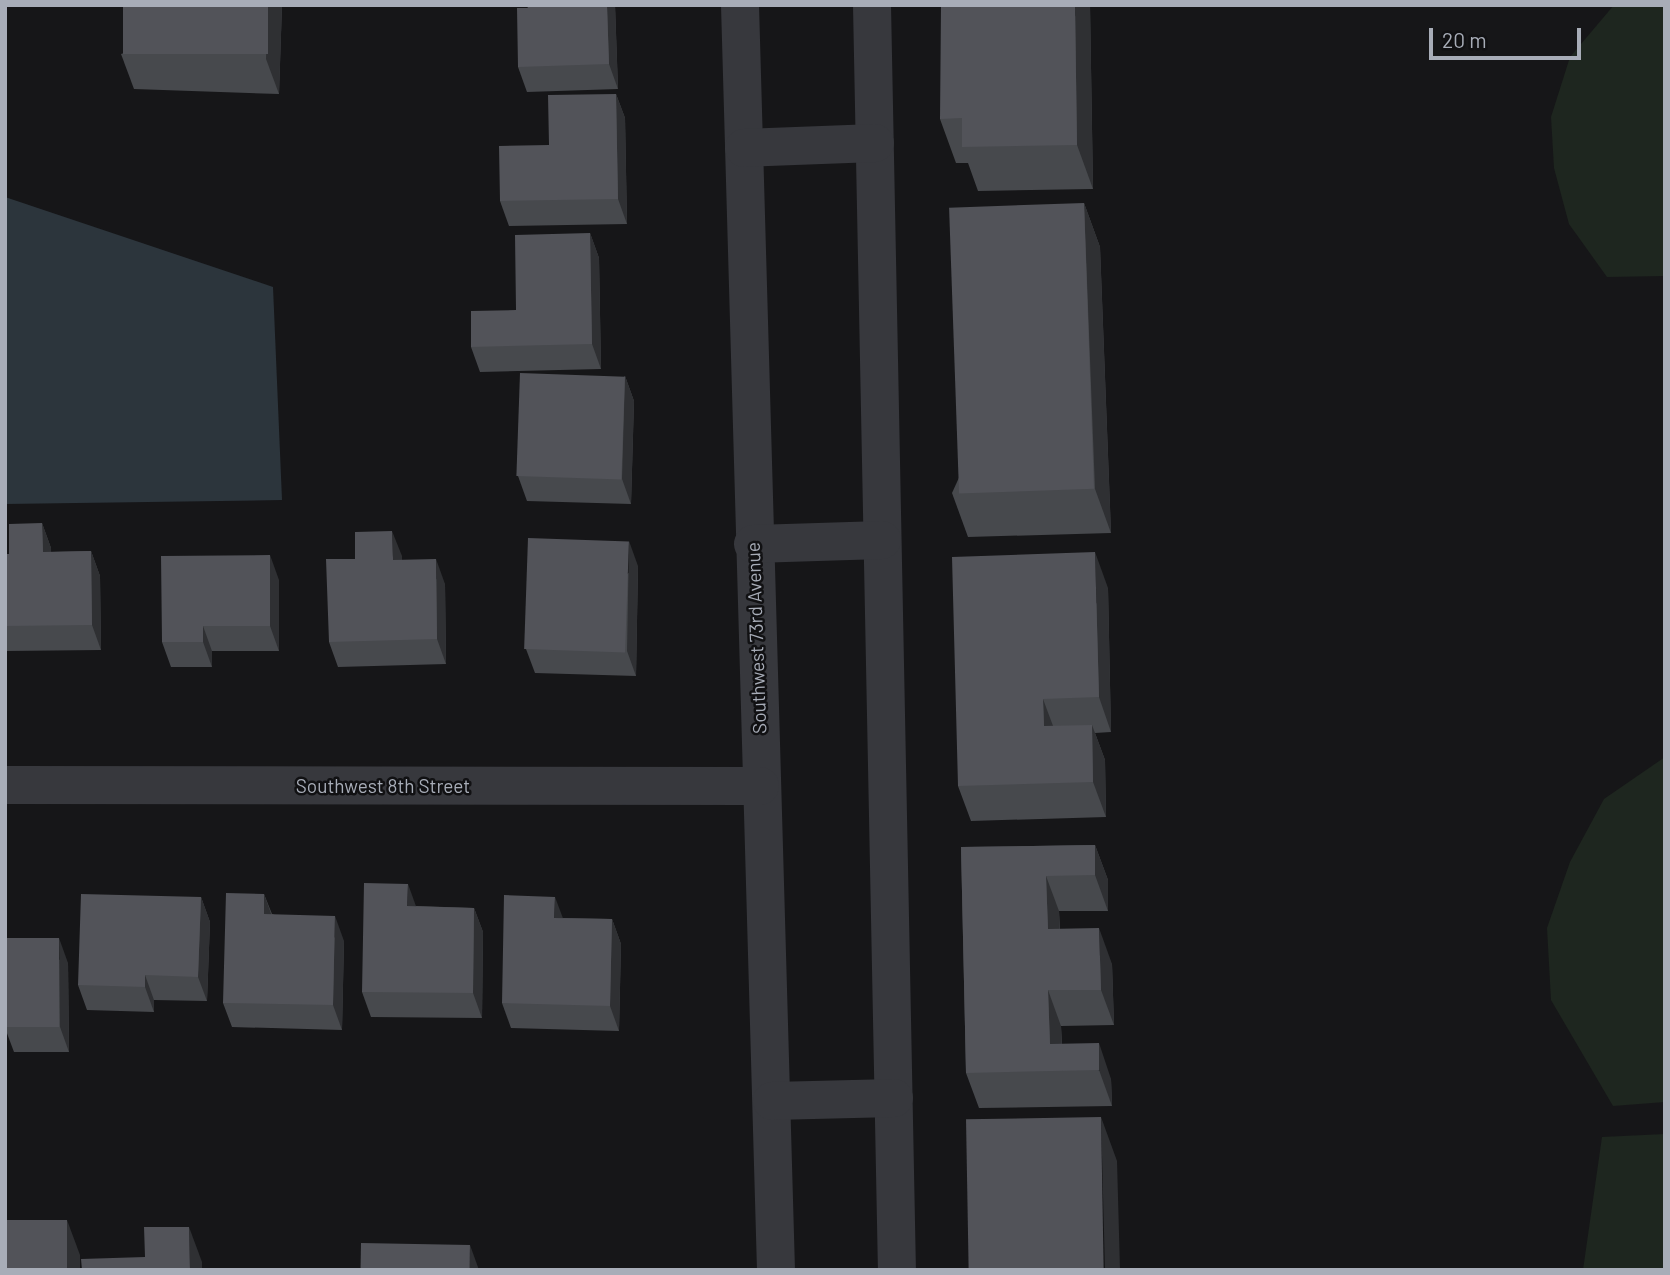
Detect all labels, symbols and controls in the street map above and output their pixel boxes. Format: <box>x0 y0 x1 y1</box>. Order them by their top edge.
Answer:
scale bar <box>1432 14 1584 58</box>
text: 20 m <box>1442 27 1487 52</box>
street label: Southwest 73rd Avenue <box>741 542 771 734</box>
street label: Southwest 8th Street <box>296 775 470 797</box>

